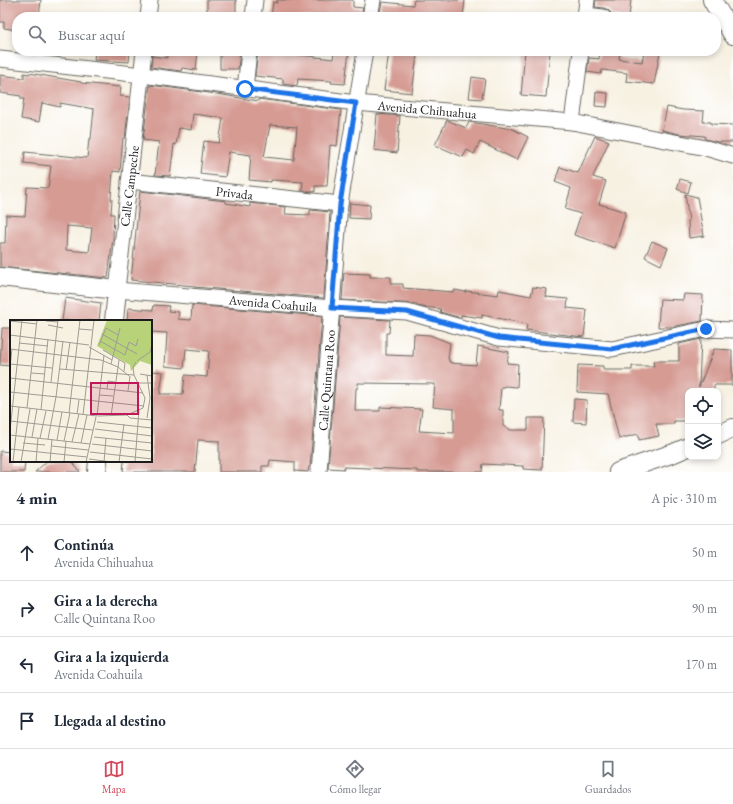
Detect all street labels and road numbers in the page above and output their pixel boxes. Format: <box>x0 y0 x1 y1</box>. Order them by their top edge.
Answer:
street label: Avenida Chihuahua <box>376 97 478 123</box>
street label: Calle Campeche <box>116 145 143 228</box>
street label: Privada <box>215 183 255 204</box>
street label: Avenida Coahuila <box>227 291 319 316</box>
street label: Calle Quintana Roo <box>314 329 339 431</box>

